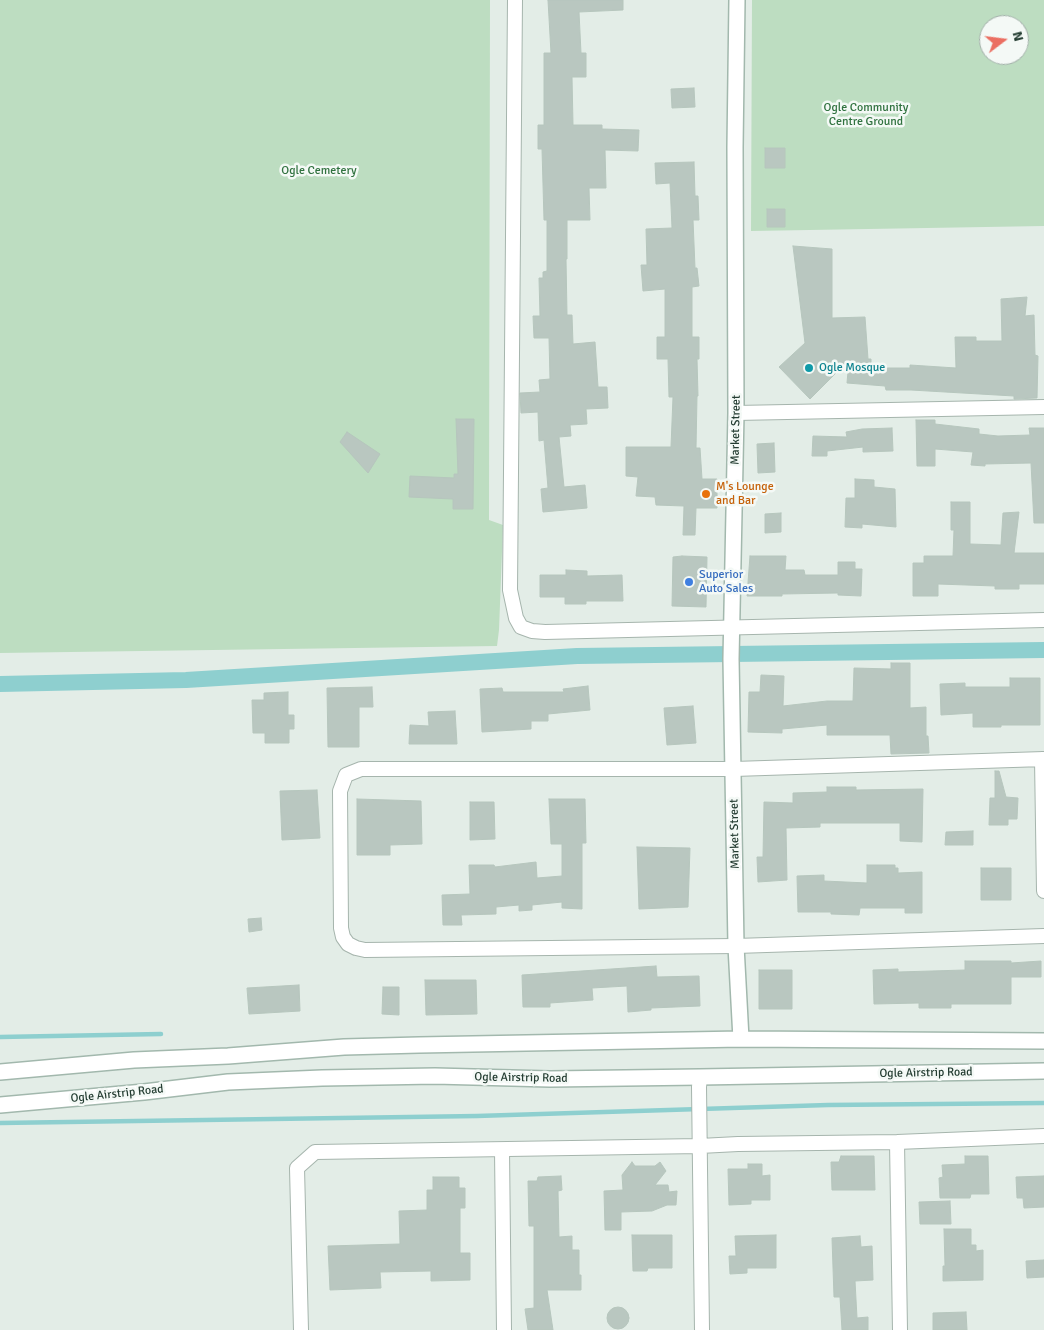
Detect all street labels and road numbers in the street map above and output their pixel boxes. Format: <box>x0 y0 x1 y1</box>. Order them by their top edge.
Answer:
street label: Market Street <box>728 395 744 465</box>
street label: Market Street <box>727 799 743 869</box>
street label: Ogle Airstrip Road <box>879 1065 973 1081</box>
street label: Ogle Airstrip Road <box>474 1070 568 1086</box>
street label: Ogle Airstrip Road <box>70 1082 164 1106</box>

